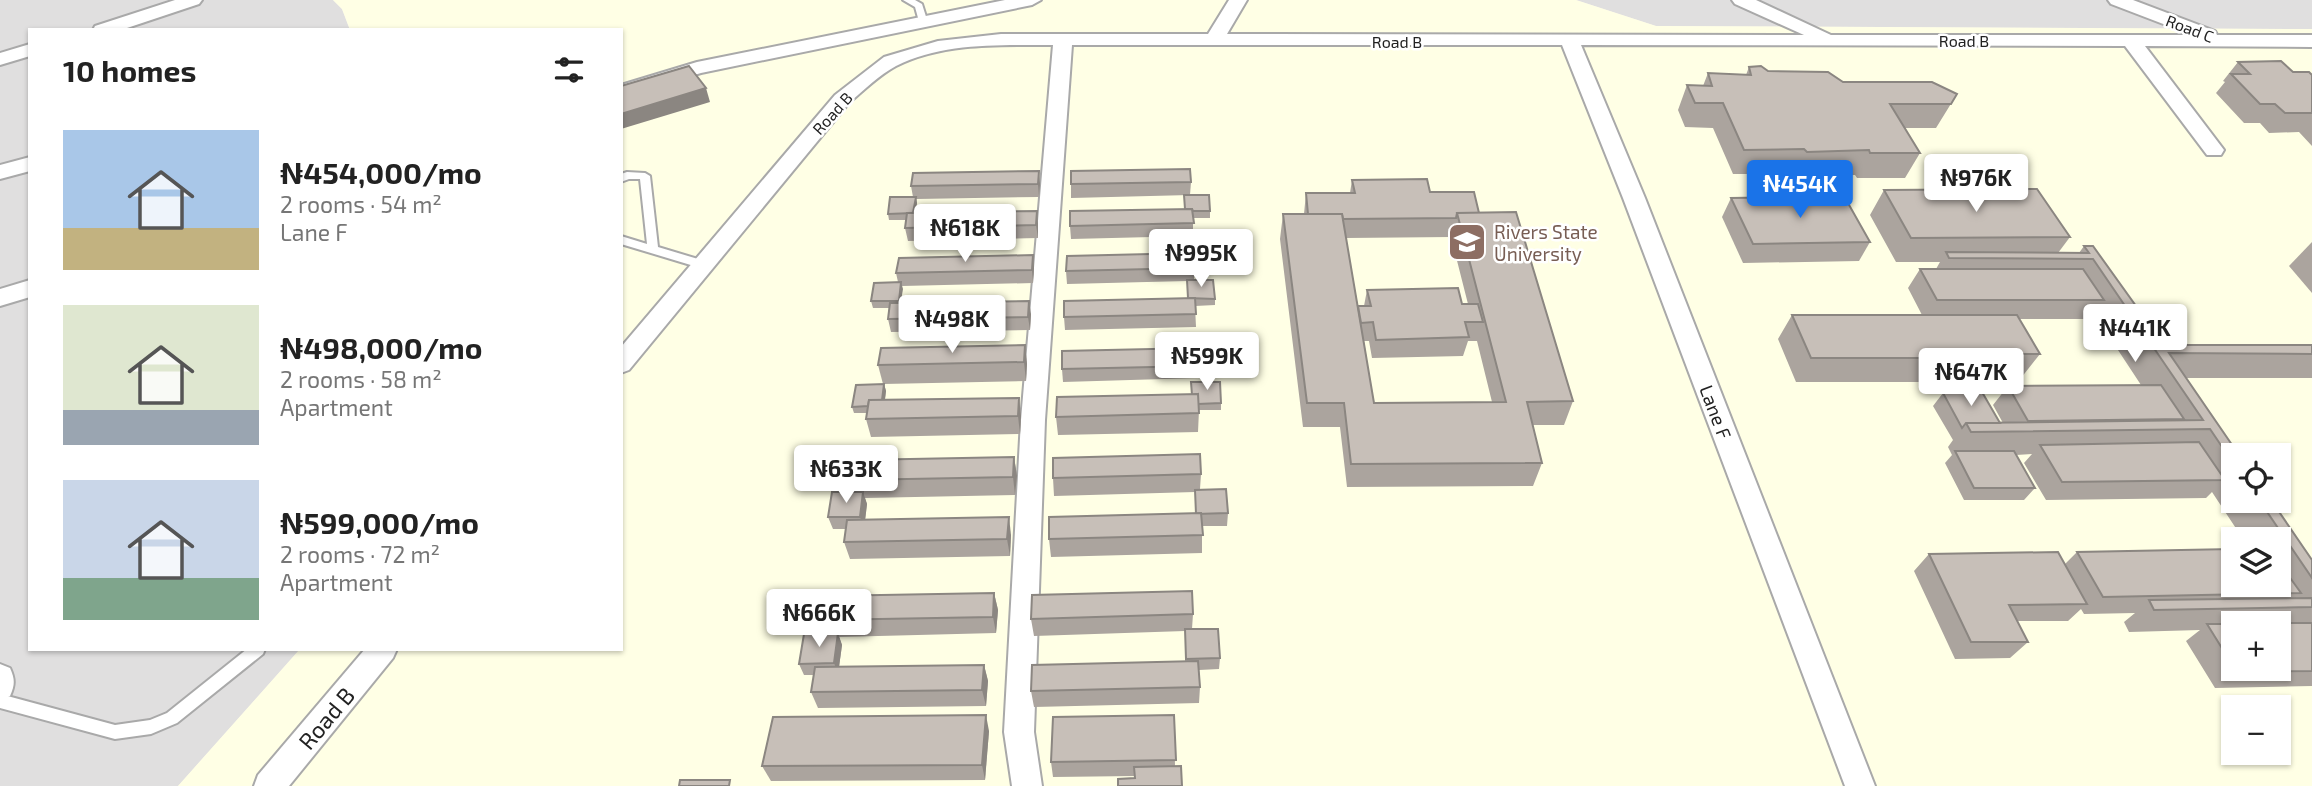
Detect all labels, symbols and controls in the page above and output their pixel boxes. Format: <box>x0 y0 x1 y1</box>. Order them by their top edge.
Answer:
street label: Road C <box>2163 10 2217 46</box>
street label: Road B <box>1939 31 1989 50</box>
street label: Road B <box>1372 32 1422 51</box>
icon: filters <box>550 51 588 89</box>
text: 10 homes <box>63 52 196 88</box>
street label: Road B <box>808 88 856 138</box>
text: ₦454,000/mo <box>280 154 482 190</box>
pin: ₦976K <box>1927 154 2025 214</box>
icon: home <box>119 158 203 242</box>
pin: ₦454K <box>1751 160 1849 220</box>
text: ₦976K <box>1940 163 2012 191</box>
text: ₦454K <box>1763 169 1837 197</box>
text: 2 rooms · 54 m² <box>280 190 442 218</box>
pin: ₦618K <box>916 204 1014 264</box>
text: ₦618K <box>930 213 1000 241</box>
text: Lane F <box>280 218 348 246</box>
place label: Rivers State University <box>1494 220 1598 265</box>
school or university icon: Rivers State University <box>1446 221 1488 263</box>
pin: ₦995K <box>1152 230 1250 289</box>
text: ₦995K <box>1165 238 1237 266</box>
pin: ₦498K <box>903 296 1001 355</box>
text: ₦498K <box>915 304 989 332</box>
pin: ₦441K <box>2086 304 2184 364</box>
text: ₦441K <box>2099 313 2171 341</box>
text: ₦498,000/mo <box>280 329 483 365</box>
pin: ₦599K <box>1158 332 1256 392</box>
icon: home <box>119 333 203 417</box>
text: ₦599K <box>1171 341 1243 369</box>
pin: ₦647K <box>1922 348 2020 408</box>
text: ₦647K <box>1935 357 2007 385</box>
text: 2 rooms · 58 m² <box>280 365 442 393</box>
street label: Lane F <box>1695 382 1737 442</box>
text: Apartment <box>280 393 393 421</box>
map controls <box>2221 443 2291 765</box>
button: locate <box>2221 443 2291 513</box>
pin: ₦633K <box>797 446 895 505</box>
text: ₦633K <box>810 454 882 482</box>
text: ₦599,000/mo <box>280 504 479 540</box>
icon: home <box>119 508 203 592</box>
button: layers <box>2221 527 2291 597</box>
text: 2 rooms · 72 m² <box>280 540 440 568</box>
text: Apartment <box>280 568 393 596</box>
pin: ₦666K <box>770 590 868 649</box>
text: ₦666K <box>782 598 856 626</box>
button: + <box>2221 611 2291 681</box>
street label: Road B <box>292 681 360 755</box>
button: − <box>2221 695 2291 765</box>

